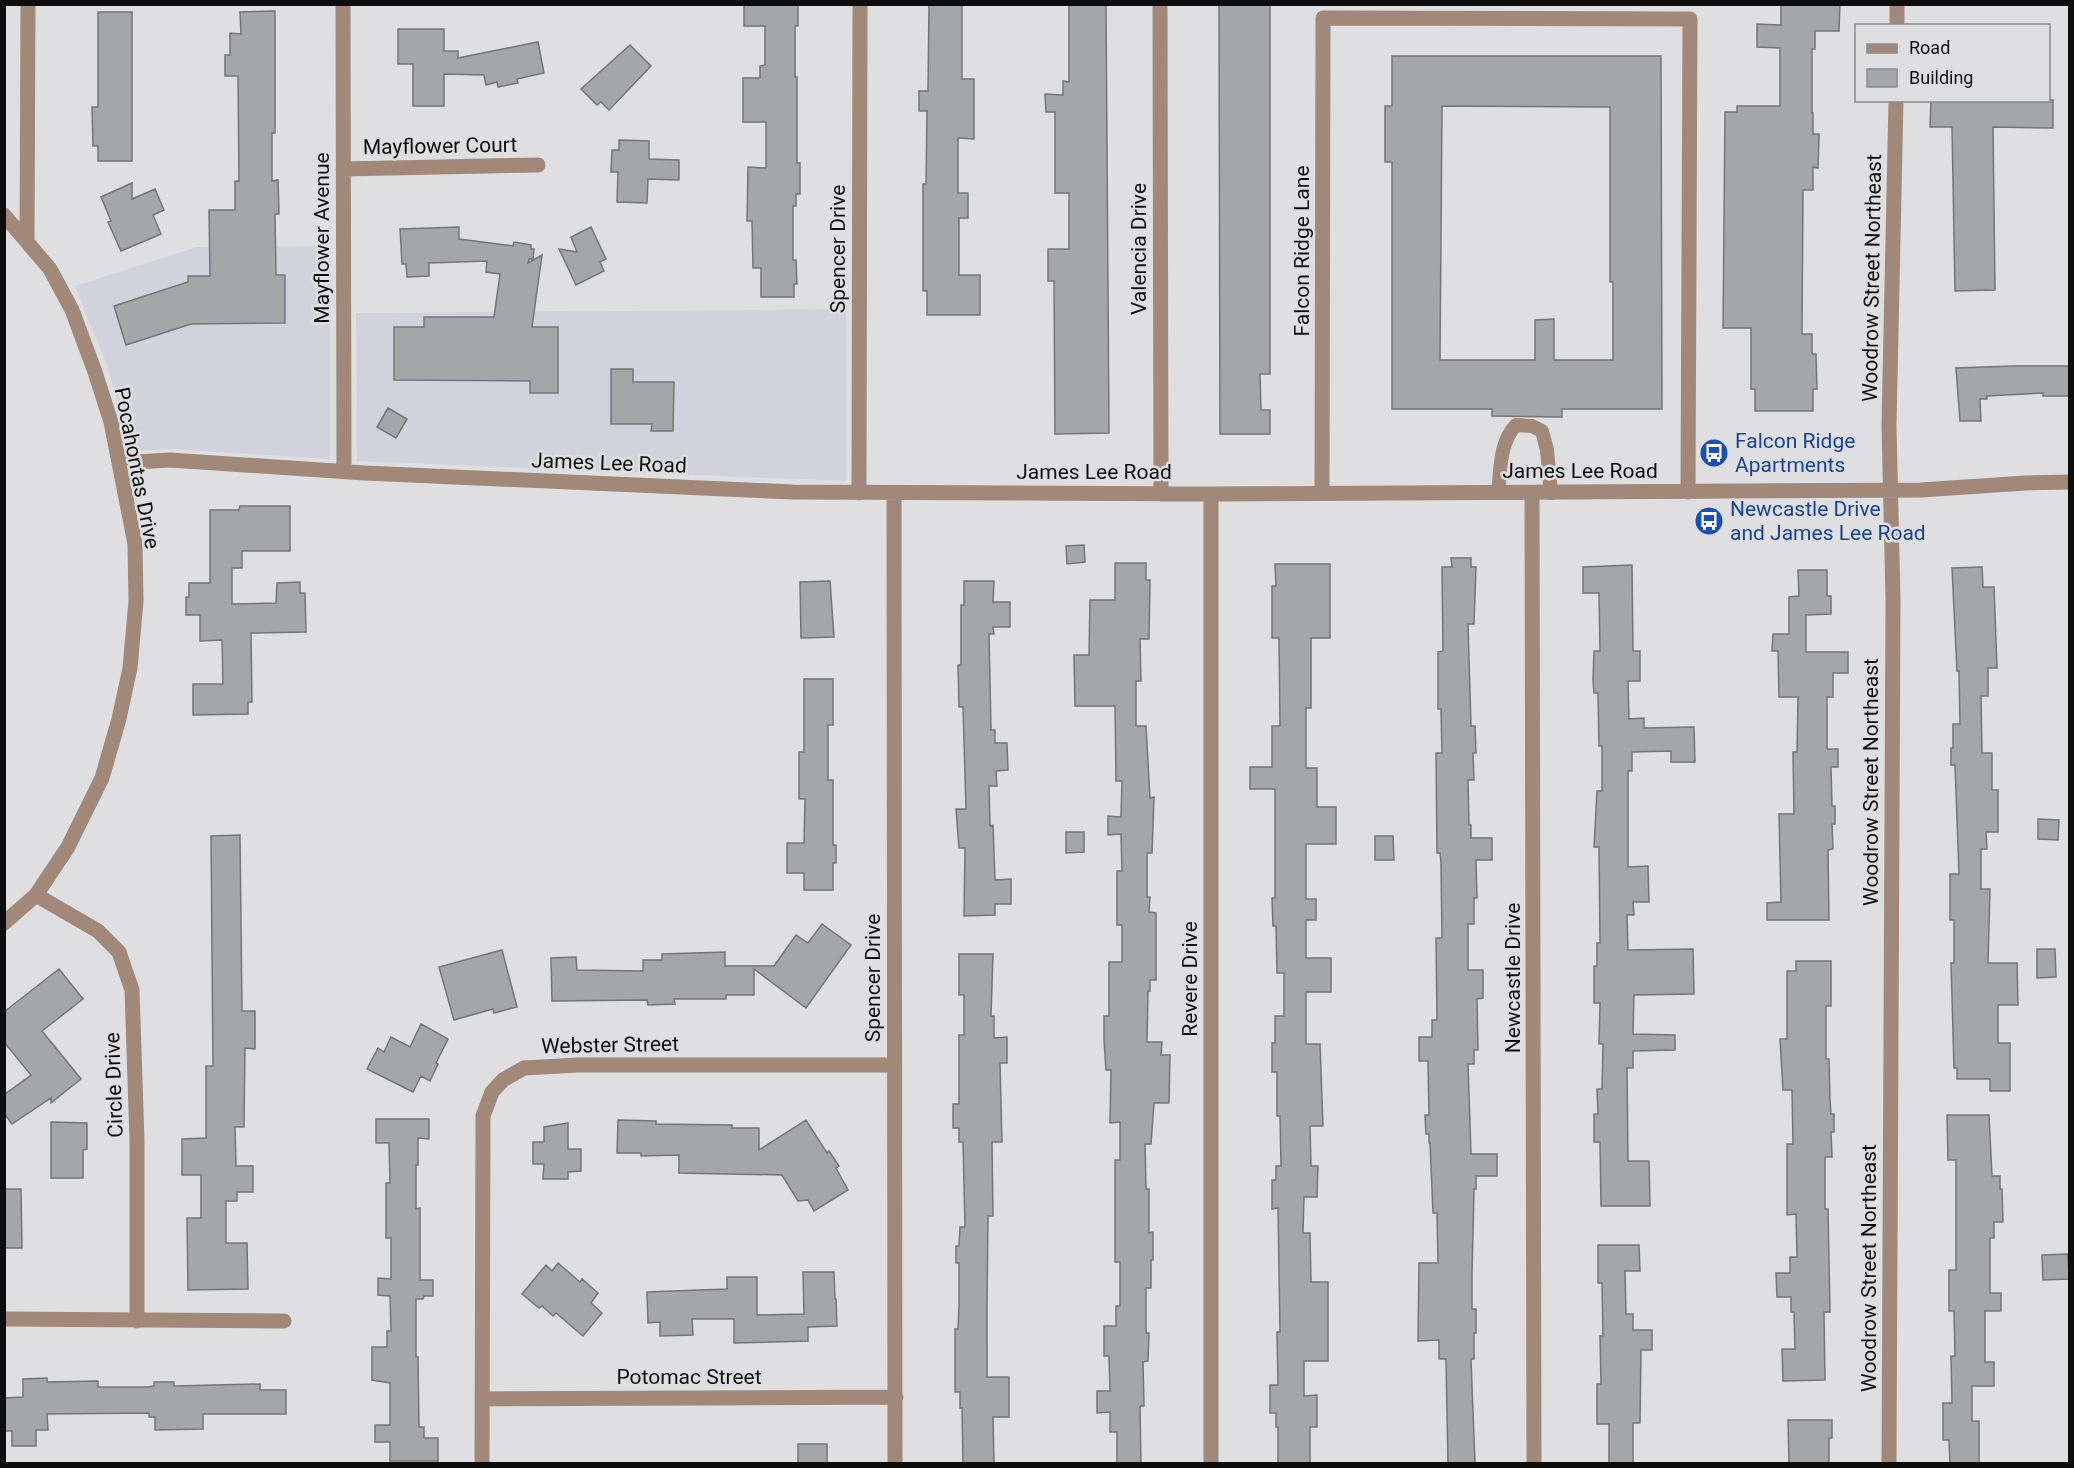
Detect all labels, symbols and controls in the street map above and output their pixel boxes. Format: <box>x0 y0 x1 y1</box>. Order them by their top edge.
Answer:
legend <box>1855 24 2050 102</box>
text: Road <box>1909 37 1950 58</box>
text: Building <box>1909 67 1973 88</box>
street label: Mayflower Court <box>363 133 518 159</box>
street label: Mayflower Avenue <box>310 152 334 324</box>
street label: Woodrow Street Northeast <box>1858 154 1886 402</box>
street label: Falcon Ridge Lane <box>1290 165 1314 337</box>
street label: Valencia Drive <box>1127 183 1151 315</box>
street label: Spencer Drive <box>826 185 850 313</box>
street label: Pocahontas Drive <box>110 385 164 551</box>
place label: Falcon Ridge Apartments <box>1735 429 1855 477</box>
bus stop icon: Falcon Ridge Apartments <box>1698 437 1730 469</box>
street label: James Lee Road <box>531 448 687 478</box>
street label: James Lee Road <box>1502 459 1658 483</box>
street label: James Lee Road <box>1016 460 1172 484</box>
place label: Newcastle Drive and James Lee Road <box>1730 497 1926 545</box>
bus stop icon: Newcastle Drive and James Lee Road <box>1693 505 1725 537</box>
street label: Woodrow Street Northeast <box>1859 658 1883 906</box>
street label: Newcastle Drive <box>1501 903 1525 1053</box>
street label: Spencer Drive <box>861 914 885 1042</box>
street label: Revere Drive <box>1178 921 1202 1037</box>
street label: Circle Drive <box>100 1032 128 1138</box>
street label: Webster Street <box>541 1032 679 1058</box>
street label: Woodrow Street Northeast <box>1857 1144 1881 1392</box>
street label: Potomac Street <box>616 1365 762 1389</box>

